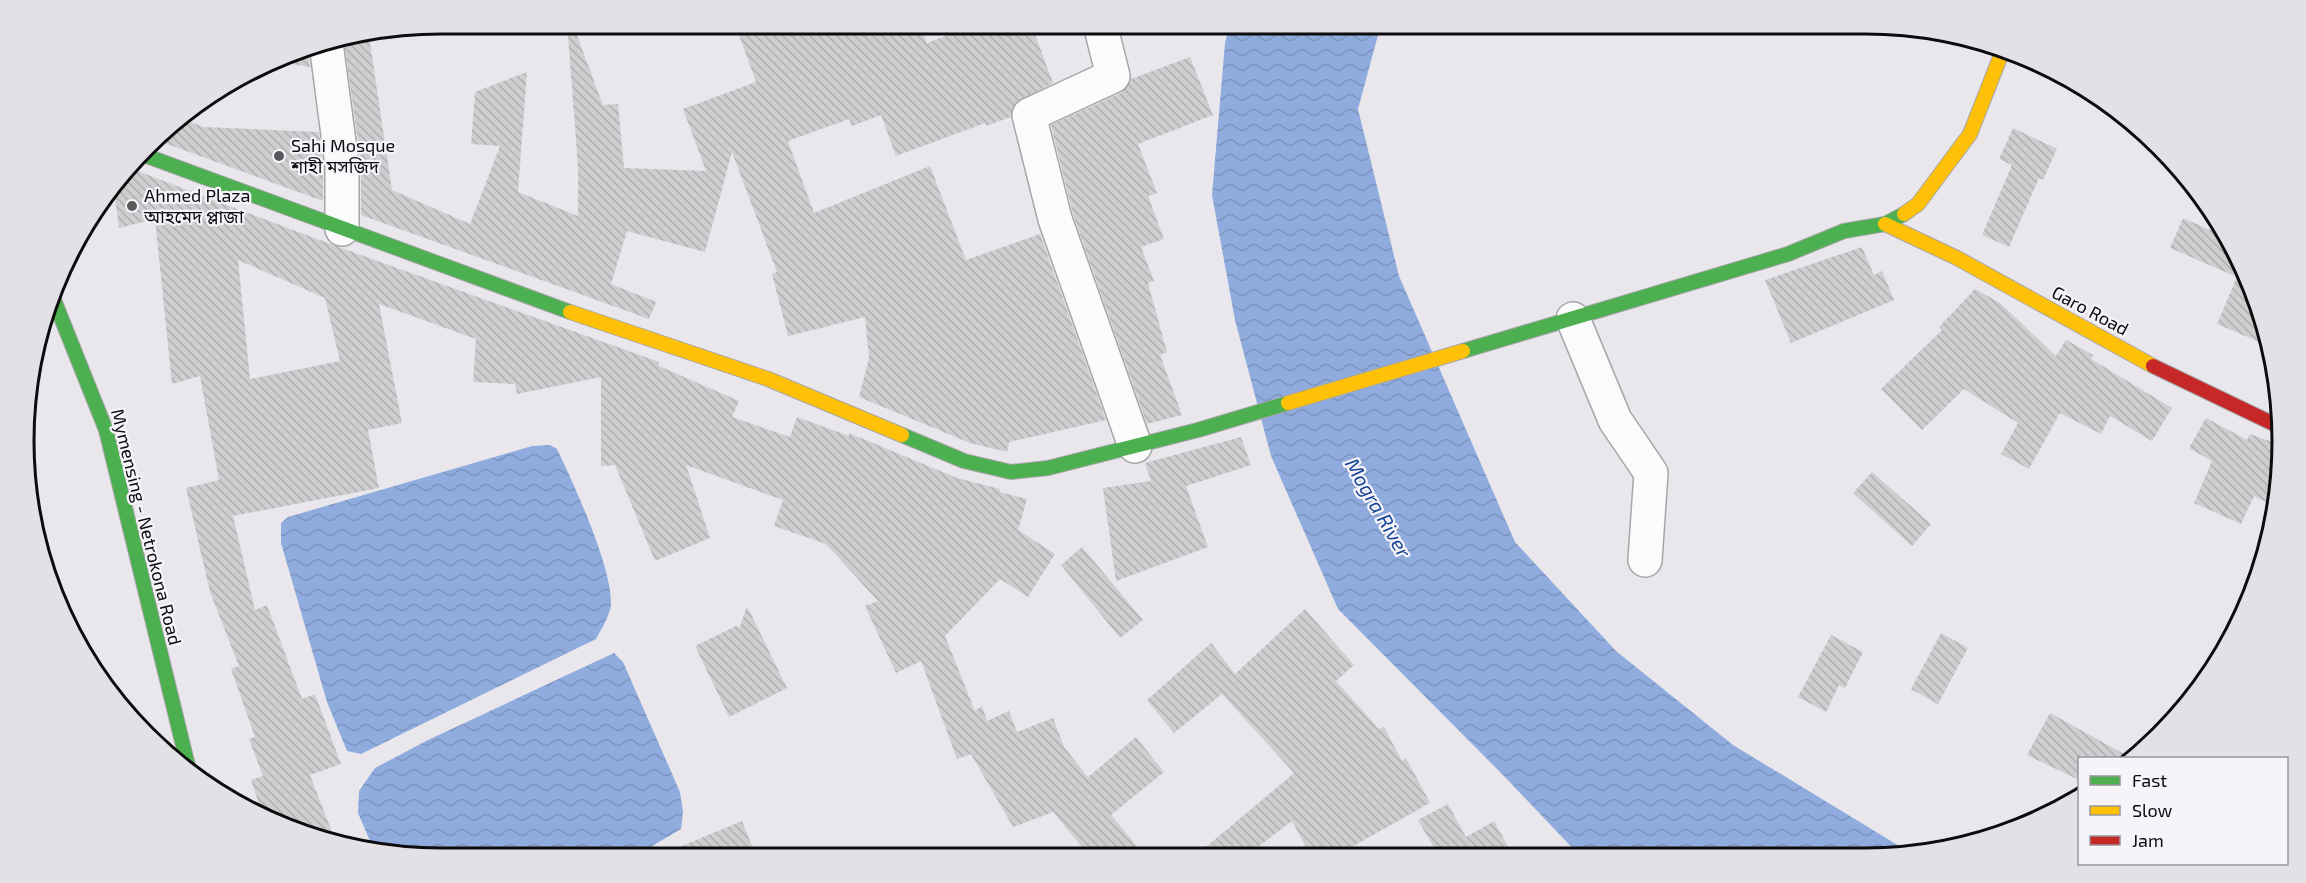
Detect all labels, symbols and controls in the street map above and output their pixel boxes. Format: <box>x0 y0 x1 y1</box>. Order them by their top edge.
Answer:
place label: Sahi Mosque শাহী মসজিদ <box>290 134 395 177</box>
marker: Sahi Mosque শাহী মসজিদ <box>272 149 286 163</box>
place label: Ahmed Plaza আহমেদ প্লাজা <box>143 184 250 227</box>
marker: Ahmed Plaza আহমেদ প্লাজা <box>125 199 139 213</box>
street label: Garo Road <box>2048 281 2133 340</box>
street label: Mymensing - Netrokona Road <box>107 406 187 647</box>
water label: Mogra River <box>1341 454 1417 562</box>
legend <box>2078 757 2288 865</box>
text: Fast <box>2132 769 2167 791</box>
text: Slow <box>2132 799 2173 821</box>
text: Jam <box>2132 829 2164 851</box>

